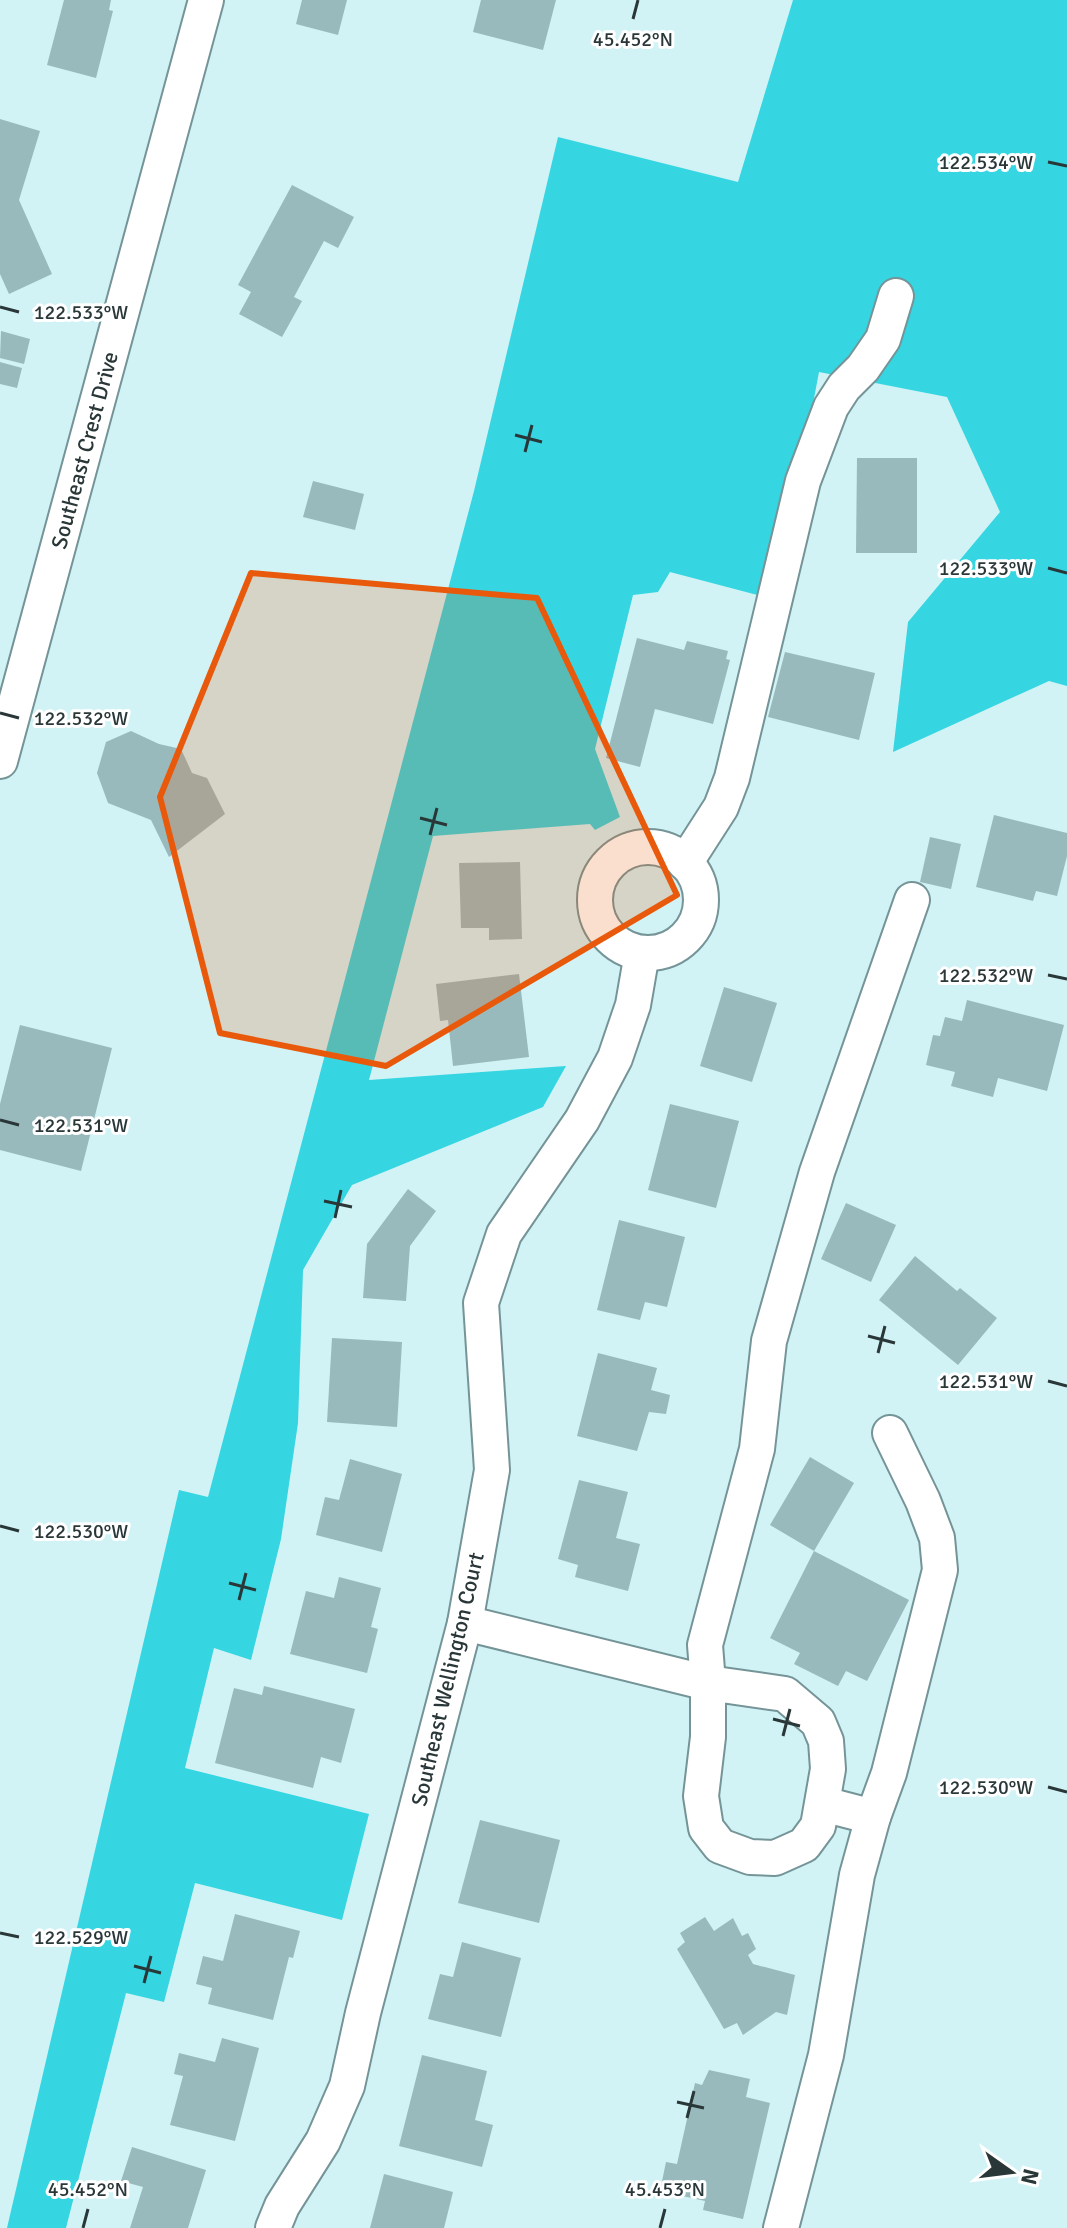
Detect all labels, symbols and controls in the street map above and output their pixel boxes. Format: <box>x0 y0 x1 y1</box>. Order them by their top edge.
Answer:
text: 45.452°N <box>593 27 673 52</box>
text: 122.534°W <box>939 150 1033 175</box>
text: 122.533°W <box>34 300 128 325</box>
street label: Southeast Crest Drive <box>45 349 124 552</box>
text: 122.533°W <box>939 556 1033 581</box>
text: 122.532°W <box>34 706 128 731</box>
text: 122.532°W <box>939 963 1033 988</box>
text: 122.531°W <box>34 1113 128 1138</box>
text: 122.531°W <box>939 1369 1033 1394</box>
text: 122.530°W <box>34 1519 128 1544</box>
street label: Southeast Wellington Court <box>405 1549 490 1808</box>
text: 122.530°W <box>939 1775 1033 1800</box>
text: 122.529°W <box>34 1925 128 1950</box>
north arrow <box>971 2132 1051 2212</box>
text: N <box>1015 2166 1045 2187</box>
text: 45.452°N <box>48 2177 128 2202</box>
text: 45.453°N <box>625 2177 705 2202</box>

